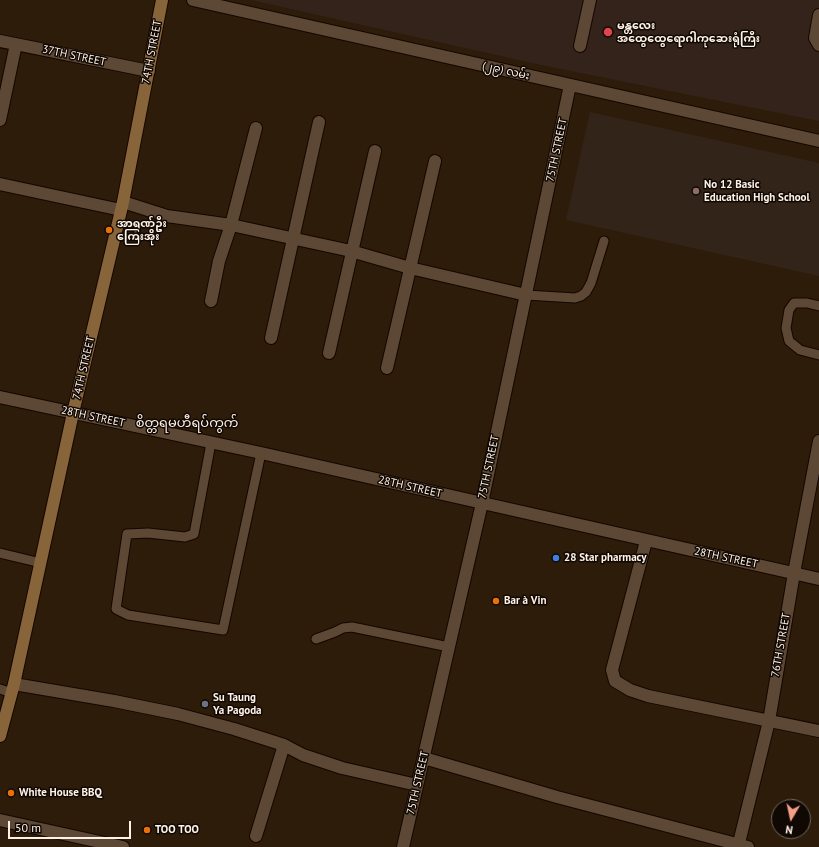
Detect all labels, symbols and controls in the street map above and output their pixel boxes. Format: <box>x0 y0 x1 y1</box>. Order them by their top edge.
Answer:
street label: 74TH STREET <box>139 19 165 85</box>
place label: မန္တလေး အထွေထွေရောဂါကုဆေးရုံကြီး <box>617 19 760 45</box>
marker: မန္တလေး အထွေထွေရောဂါကုဆေးရုံကြီး <box>602 26 614 38</box>
street label: 37TH STREET <box>41 43 107 69</box>
street label: (၂၉) လမ်း <box>481 59 531 83</box>
street label: 75TH STREET <box>544 117 570 183</box>
place label: No 12 Basic Education High School <box>704 178 810 204</box>
marker: No 12 Basic Education High School <box>691 186 701 196</box>
place label: အာရုဏ်ဦး ကြေးအိုး <box>117 217 167 243</box>
marker: အာရုဏ်ဦး ကြေးအိုး <box>104 225 114 235</box>
street label: 74TH STREET <box>70 335 98 401</box>
street label: 28TH STREET <box>60 404 126 430</box>
district label: စိတ္တရမဟီရပ်ကွက် <box>136 415 238 431</box>
street label: 75TH STREET <box>476 434 502 500</box>
street label: 28TH STREET <box>377 473 443 501</box>
street label: 28TH STREET <box>693 545 759 571</box>
place label: 28 Star pharmacy <box>564 551 646 565</box>
marker: 28 Star pharmacy <box>551 553 561 563</box>
place label: Bar à Vin <box>504 594 546 608</box>
marker: Bar à Vin <box>491 596 501 606</box>
street label: 76TH STREET <box>769 612 793 678</box>
place label: Su Taung Ya Pagoda <box>213 691 262 717</box>
marker: Su Taung Ya Pagoda <box>200 699 210 709</box>
street label: 75TH STREET <box>404 750 432 816</box>
place label: White House BBQ <box>19 786 102 800</box>
marker: White House BBQ <box>6 788 16 798</box>
north arrow <box>771 799 811 839</box>
scale bar <box>10 813 133 839</box>
text: 50 m <box>15 820 41 835</box>
text: N <box>785 822 794 837</box>
place label: TOO TOO <box>155 823 199 837</box>
marker: TOO TOO <box>142 825 152 835</box>

